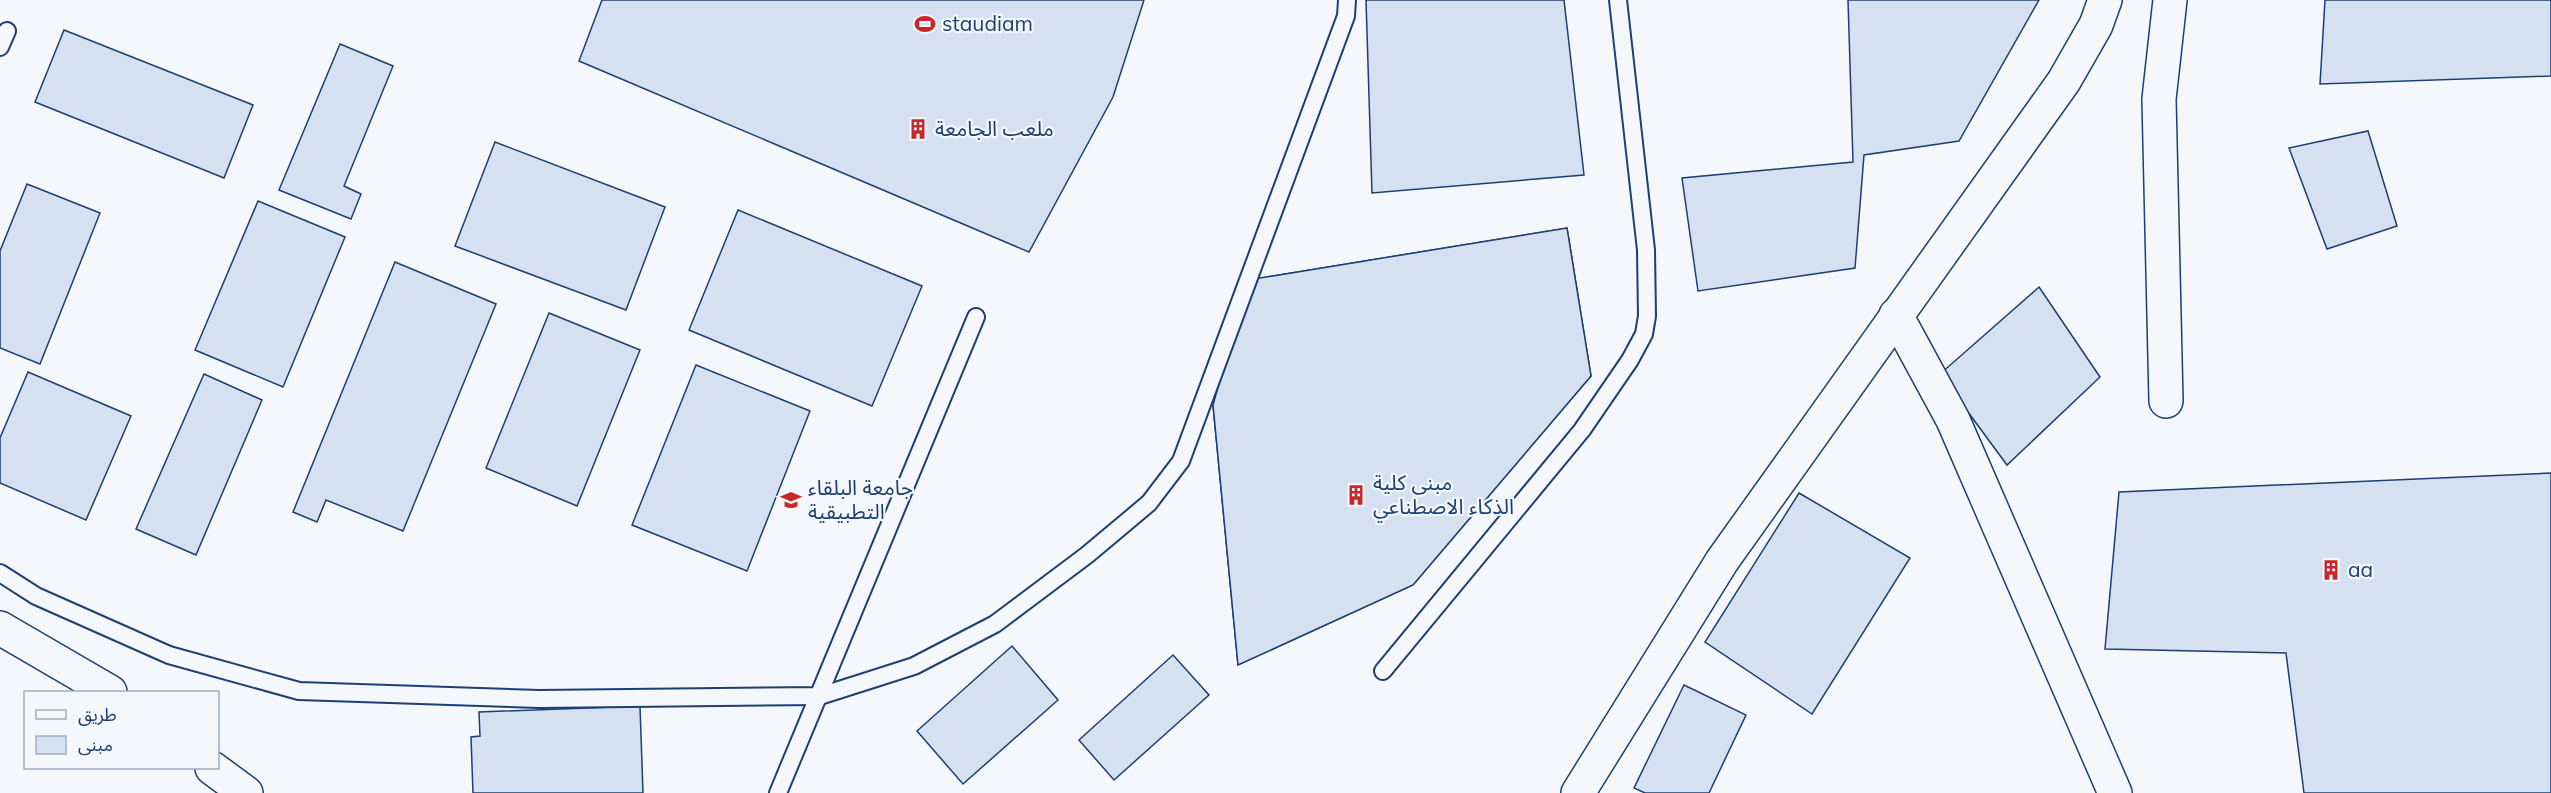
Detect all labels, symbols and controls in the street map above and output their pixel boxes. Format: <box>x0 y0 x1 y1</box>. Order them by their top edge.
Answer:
place label: staudiam <box>942 10 1033 36</box>
sports icon: staudiam <box>913 12 937 36</box>
place label: ملعب الجامعة <box>935 115 1054 141</box>
building icon: ملعب الجامعة <box>906 117 930 141</box>
place label: مبنى كلية الذكاء الاصطناعي <box>1373 469 1514 523</box>
place label: جامعة البلقاء التطبيقية <box>808 474 913 524</box>
building icon: مبنى كلية الذكاء الاصطناعي <box>1344 483 1368 507</box>
school or university icon: جامعة البلقاء التطبيقية <box>779 488 803 512</box>
place label: aa <box>2348 556 2373 582</box>
building icon: aa <box>2319 558 2343 582</box>
legend <box>24 691 219 769</box>
text: طريق <box>78 703 117 726</box>
text: مبنى <box>78 733 113 756</box>

